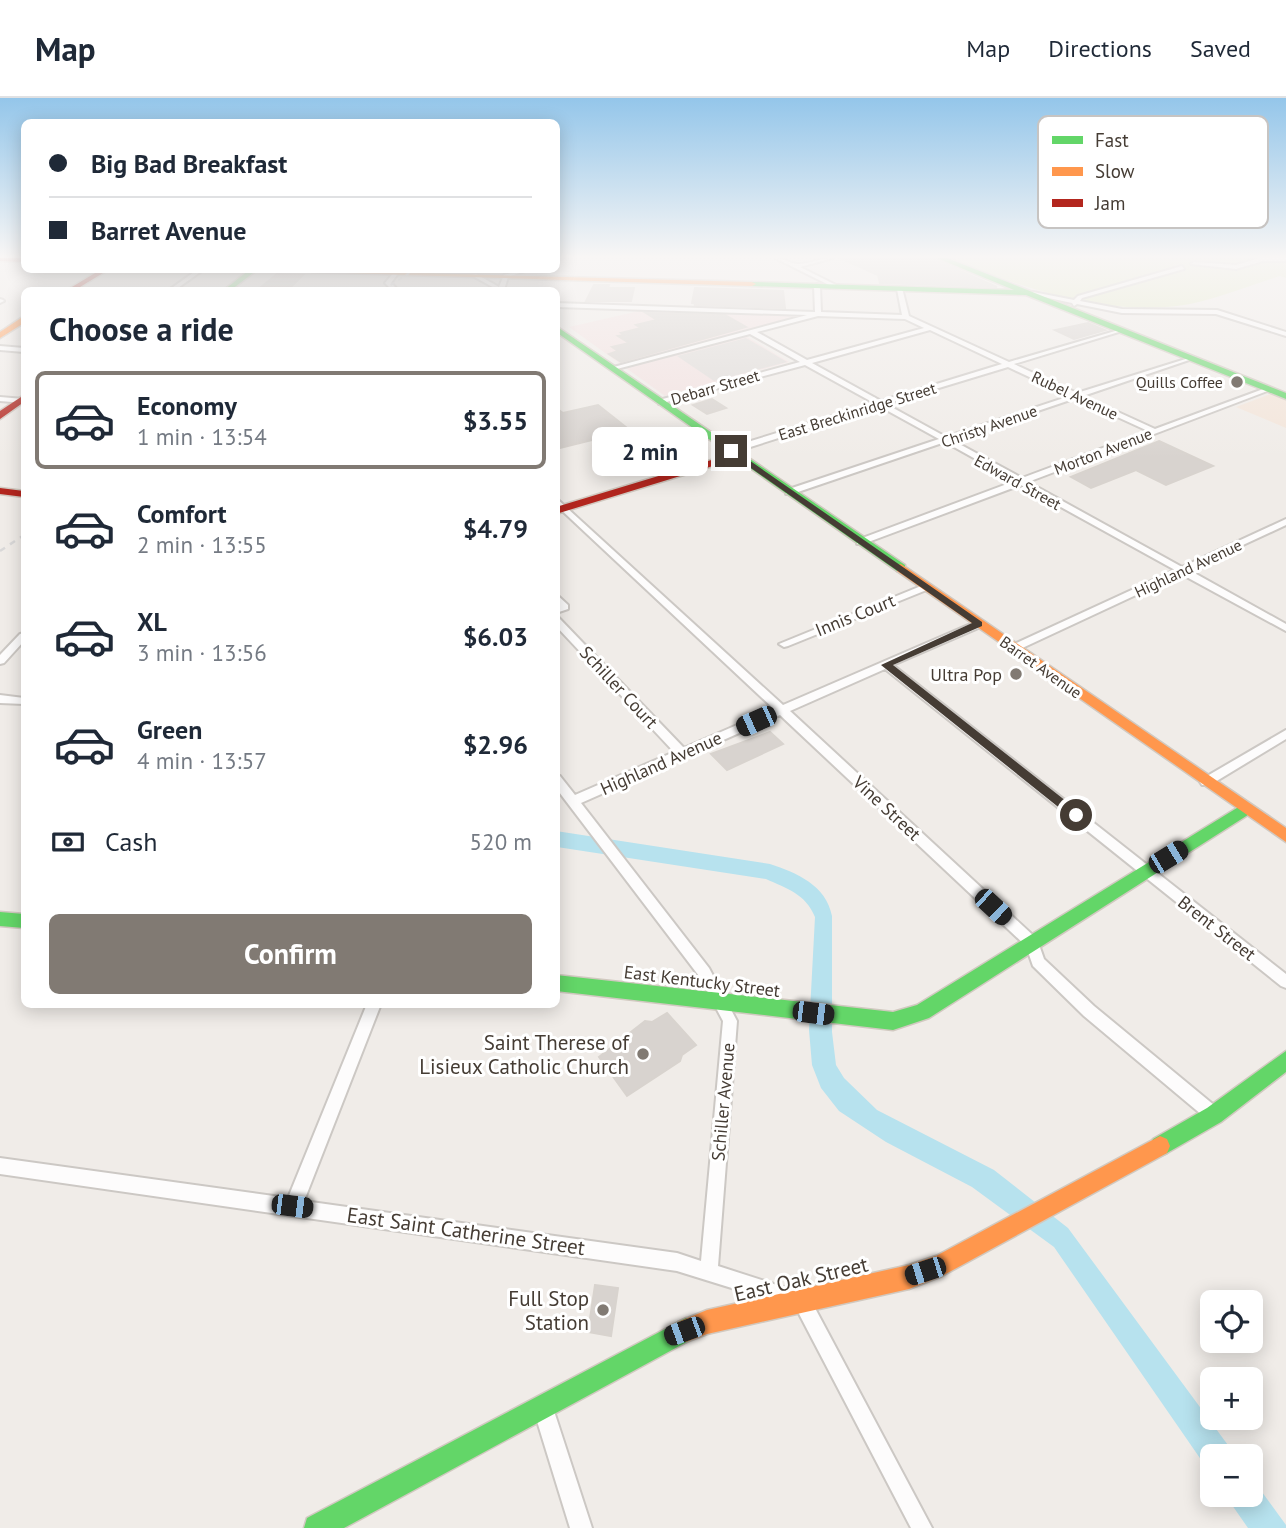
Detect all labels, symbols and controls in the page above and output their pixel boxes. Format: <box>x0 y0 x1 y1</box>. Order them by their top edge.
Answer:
text: Map <box>35 27 96 70</box>
text: Map <box>966 33 1010 64</box>
text: Directions <box>1048 33 1152 64</box>
text: Saved <box>1190 33 1251 64</box>
legend <box>1038 116 1268 228</box>
text: Fast <box>1095 128 1129 152</box>
text: Big Bad Breakfast <box>91 147 287 180</box>
text: Slow <box>1095 159 1135 183</box>
text: Jam <box>1094 191 1125 215</box>
text: Barret Avenue <box>91 214 246 247</box>
text: Choose a ride <box>49 308 234 350</box>
street label: Debarr Street <box>668 365 762 409</box>
street label: Rubel Avenue <box>1029 366 1121 424</box>
place label: Quills Coffee <box>1136 372 1223 392</box>
marker: Quills Coffee <box>1229 374 1245 390</box>
street label: East Breckinridge Street <box>776 377 939 445</box>
icon: car <box>53 389 116 452</box>
text: Economy <box>137 389 237 422</box>
street label: Christy Avenue <box>938 400 1040 452</box>
text: $3.55 <box>463 404 528 437</box>
text: 1 min · 13:54 <box>137 422 267 451</box>
street label: Morton Avenue <box>1051 423 1155 479</box>
callout: 2 min <box>591 426 706 476</box>
route end <box>715 435 747 467</box>
text: 2 min <box>622 437 678 466</box>
street label: Edward Street <box>971 450 1065 514</box>
icon: car <box>53 497 116 560</box>
text: Comfort <box>137 497 227 530</box>
text: $4.79 <box>463 512 528 545</box>
text: 2 min · 13:55 <box>137 530 267 559</box>
street label: Highland Avenue <box>1131 534 1245 602</box>
street label: Innis Court <box>812 589 898 641</box>
icon: car <box>53 605 116 668</box>
text: XL <box>137 605 167 638</box>
text: $6.03 <box>463 620 528 653</box>
street label: Barret Avenue <box>996 631 1086 703</box>
text: 3 min · 13:56 <box>137 638 267 667</box>
street label: Schiller Court <box>575 641 663 733</box>
place label: Ultra Pop <box>930 663 1002 686</box>
marker: Ultra Pop <box>1008 666 1024 682</box>
car <box>733 703 780 739</box>
icon: car <box>53 713 116 776</box>
text: Green <box>137 713 202 746</box>
street label: Highland Avenue <box>597 726 725 800</box>
text: $2.96 <box>463 728 528 761</box>
text: 4 min · 13:57 <box>137 746 267 775</box>
street label: Vine Street <box>847 770 926 845</box>
route start <box>1060 799 1092 831</box>
icon: cash <box>49 823 87 861</box>
text: Cash <box>105 825 157 858</box>
text: 520 m <box>470 827 532 856</box>
car <box>1145 837 1192 877</box>
car <box>971 885 1016 929</box>
street label: Brent Street <box>1173 890 1261 966</box>
button: Confirm <box>49 914 532 994</box>
street label: East Kentucky Street <box>623 960 781 1002</box>
car <box>791 1000 836 1026</box>
place label: Saint Therese of Lisieux Catholic Church <box>419 1029 630 1080</box>
street label: Schiller Avenue <box>706 1042 740 1162</box>
marker: Saint Therese of Lisieux Catholic Church <box>635 1046 651 1062</box>
car <box>270 1193 315 1219</box>
street label: East Saint Catherine Street <box>345 1201 587 1261</box>
street label: East Oak Street <box>731 1250 871 1308</box>
car <box>902 1255 949 1287</box>
place label: Full Stop Station <box>508 1285 589 1336</box>
map controls <box>1200 1290 1263 1507</box>
button: locate <box>1200 1290 1263 1353</box>
marker: Full Stop Station <box>595 1302 611 1318</box>
car <box>661 1314 708 1348</box>
button: + <box>1200 1367 1263 1430</box>
button: − <box>1200 1444 1263 1507</box>

